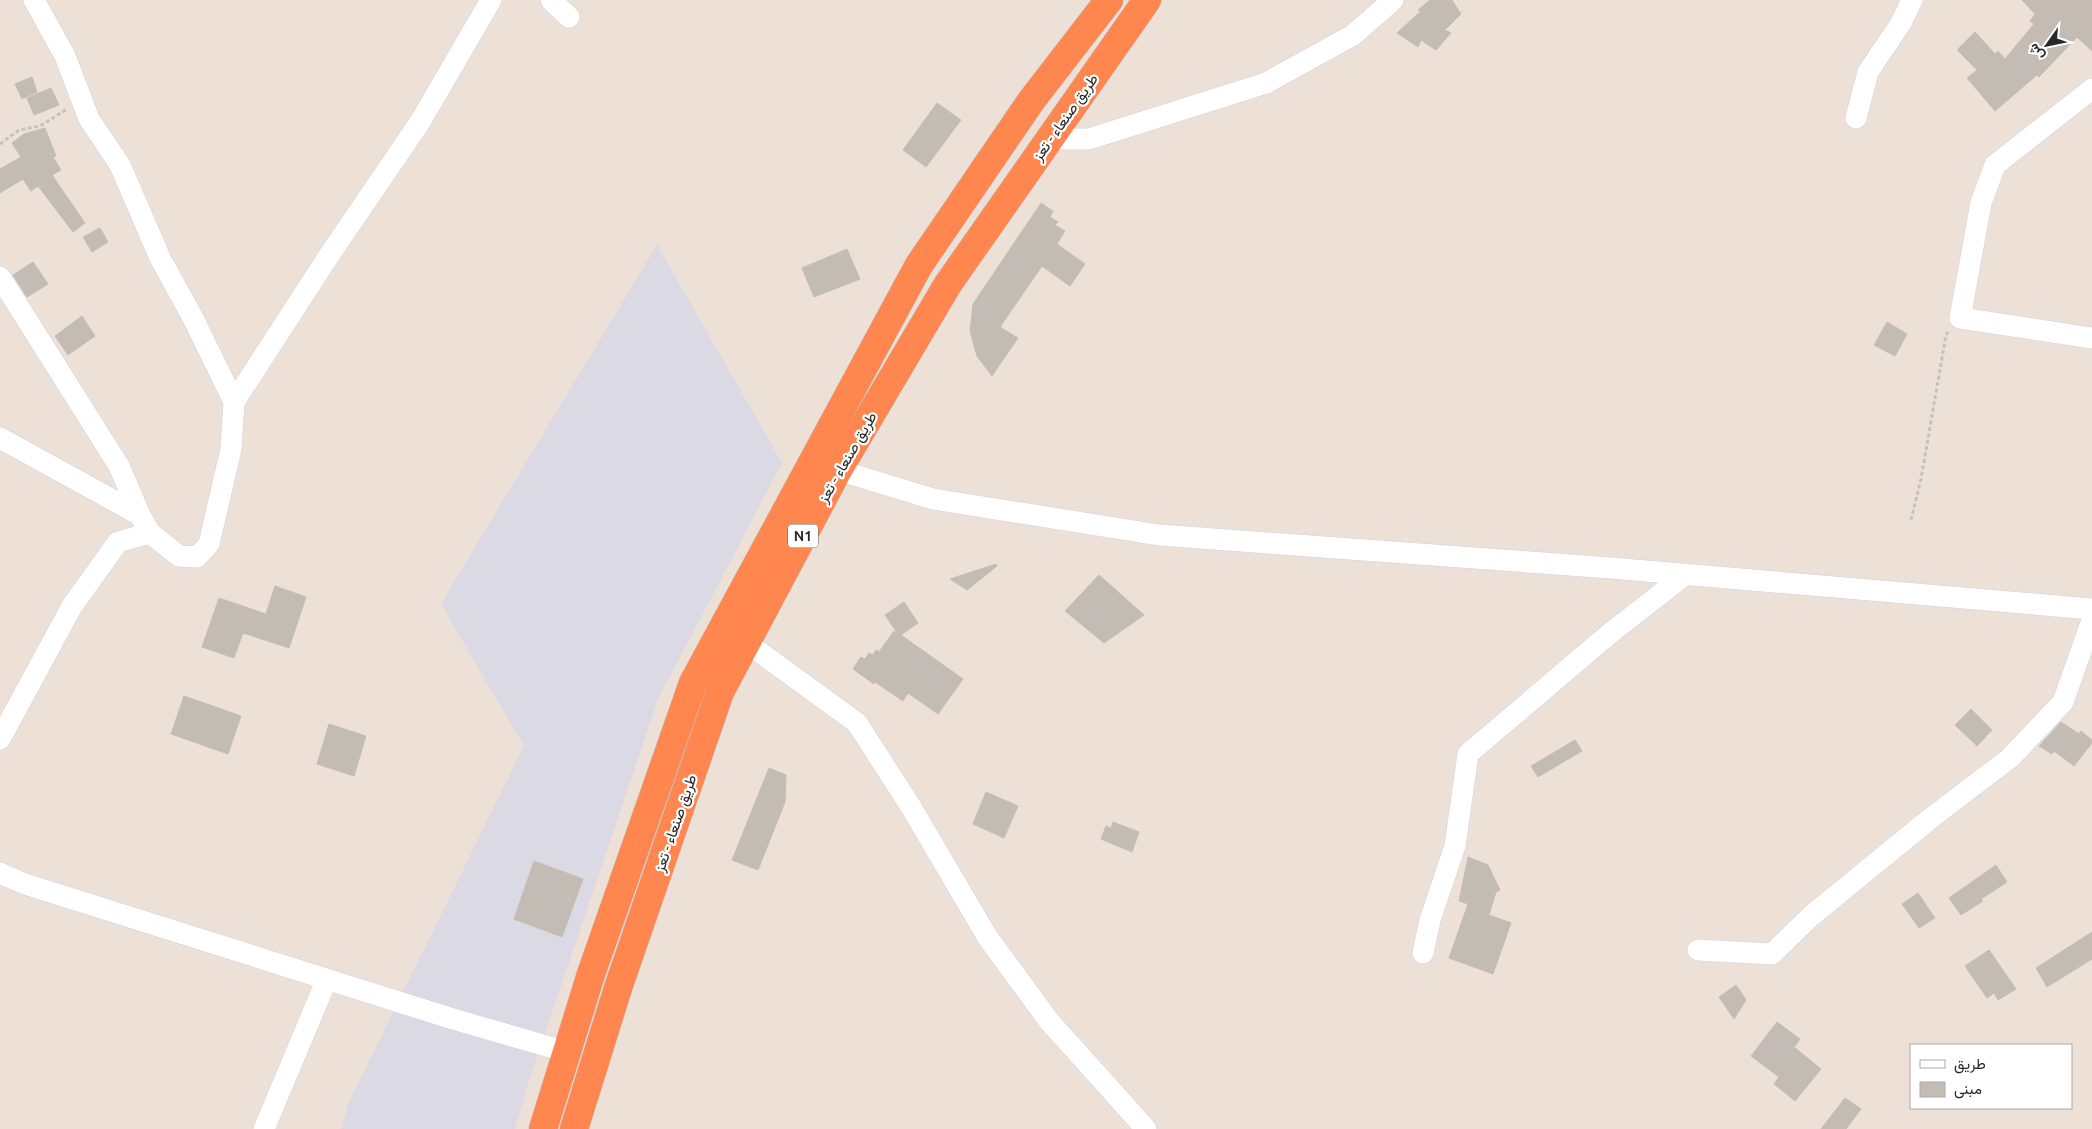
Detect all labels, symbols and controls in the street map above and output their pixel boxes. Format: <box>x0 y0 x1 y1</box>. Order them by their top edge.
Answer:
north arrow <box>2022 20 2072 70</box>
text: ش <box>2025 40 2048 63</box>
street label: طريق صنعاء - تعز <box>1028 70 1103 165</box>
street label: طريق صنعاء - تعز <box>814 409 882 507</box>
road number: N1 <box>788 524 818 548</box>
street label: طريق صنعاء - تعز <box>650 772 702 875</box>
legend <box>1910 1044 2072 1109</box>
text: طريق <box>1954 1055 1986 1074</box>
text: مبنى <box>1954 1080 1982 1099</box>

